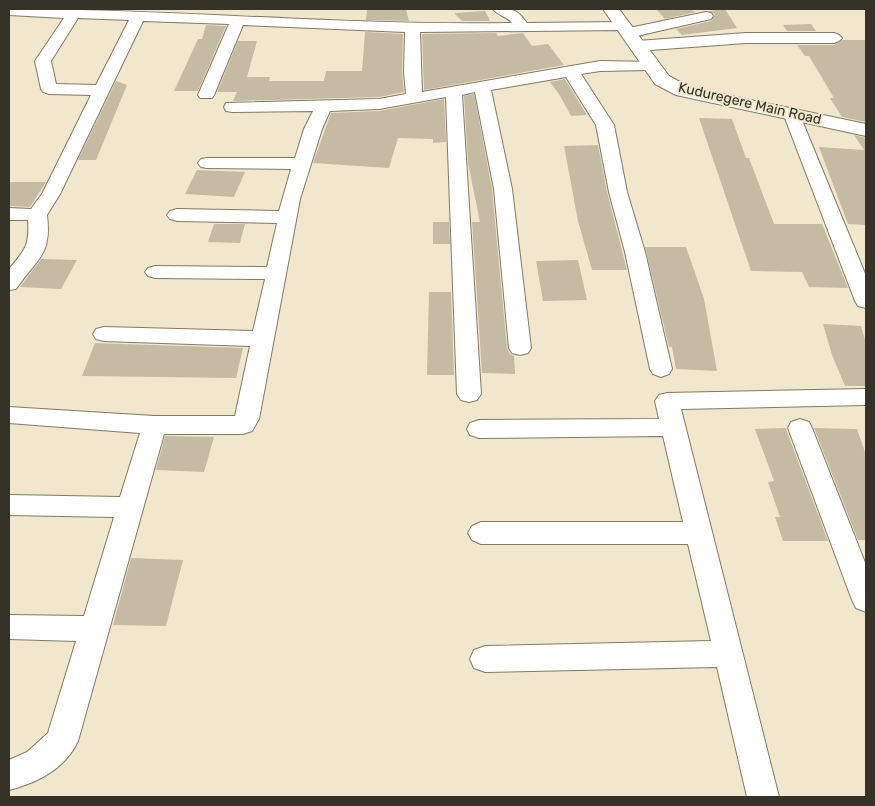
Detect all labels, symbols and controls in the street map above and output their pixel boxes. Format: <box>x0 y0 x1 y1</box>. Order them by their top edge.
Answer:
street label: Kuduregere Main Road <box>677 79 823 128</box>

